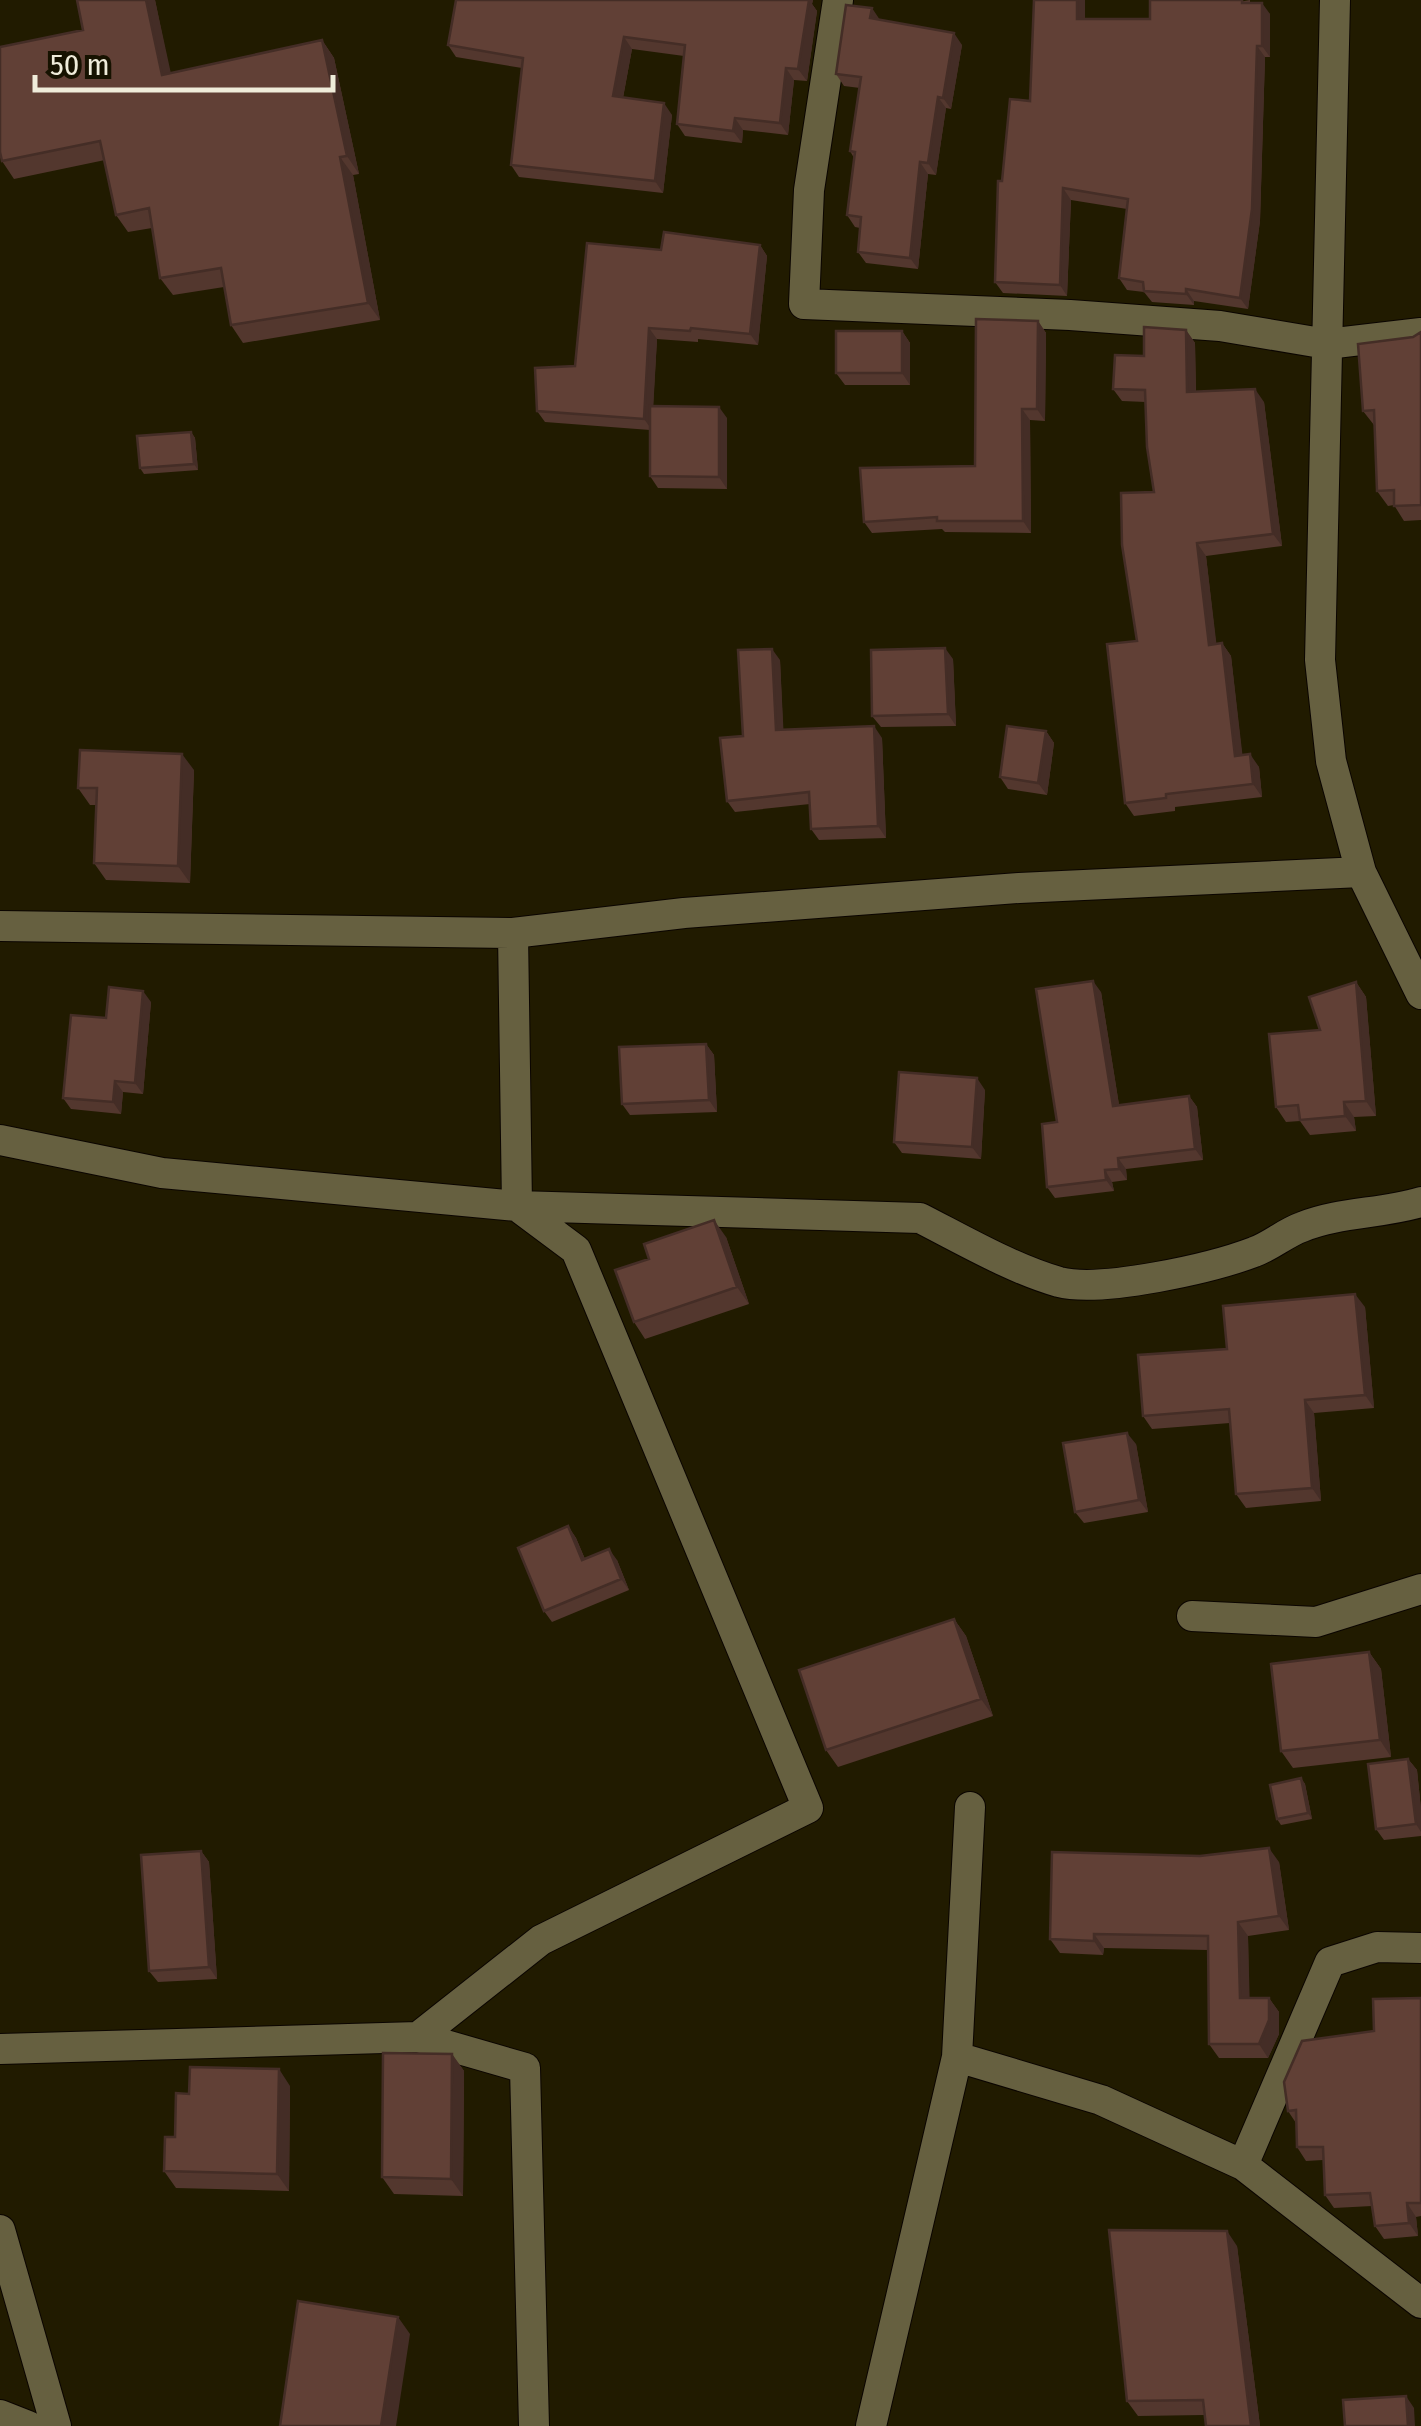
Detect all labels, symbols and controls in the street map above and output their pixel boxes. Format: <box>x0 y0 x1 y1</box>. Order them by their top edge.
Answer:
scale bar <box>35 30 332 92</box>
text: 50 m <box>50 47 110 83</box>

